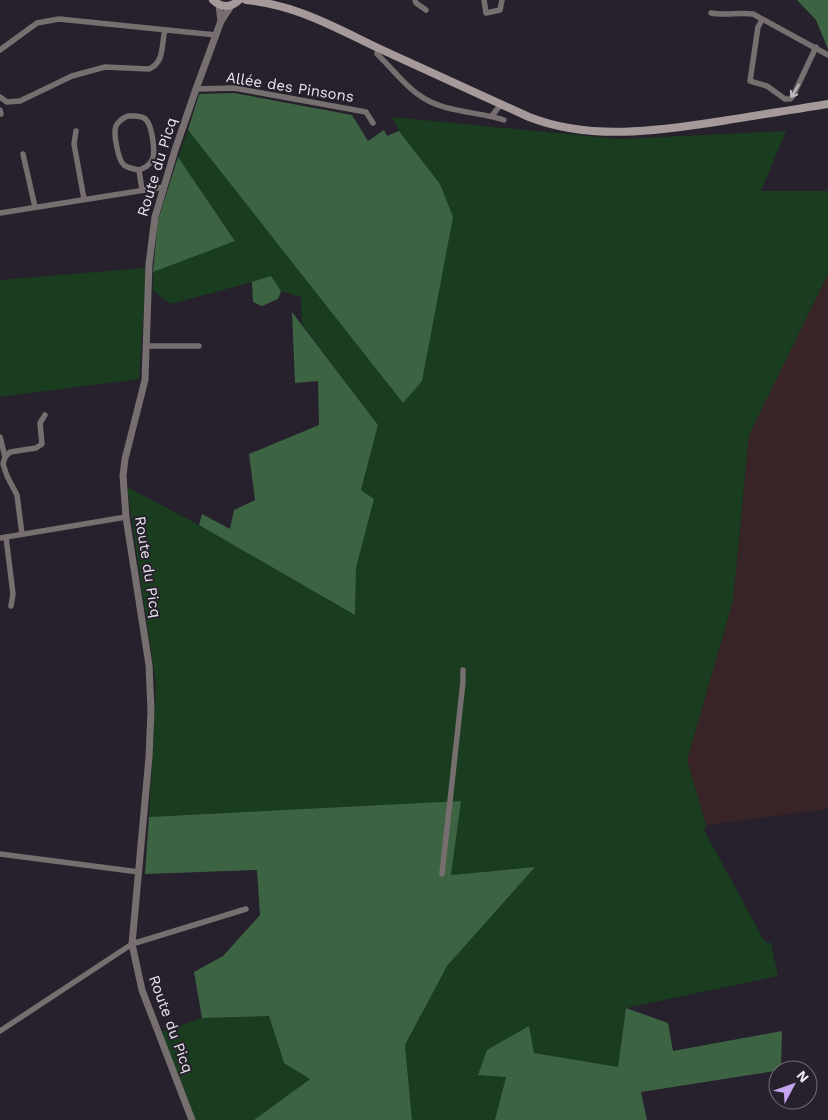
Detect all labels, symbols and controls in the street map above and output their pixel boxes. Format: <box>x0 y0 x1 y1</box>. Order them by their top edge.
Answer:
street label: Allée des Pinsons <box>225 68 355 106</box>
one-way arrow <box>789 84 800 98</box>
street label: Route du Picq <box>133 115 181 219</box>
street label: Route du Picq <box>131 515 165 619</box>
street label: Route du Picq <box>145 973 197 1075</box>
north arrow <box>768 1060 818 1110</box>
text: N <box>793 1067 812 1086</box>

